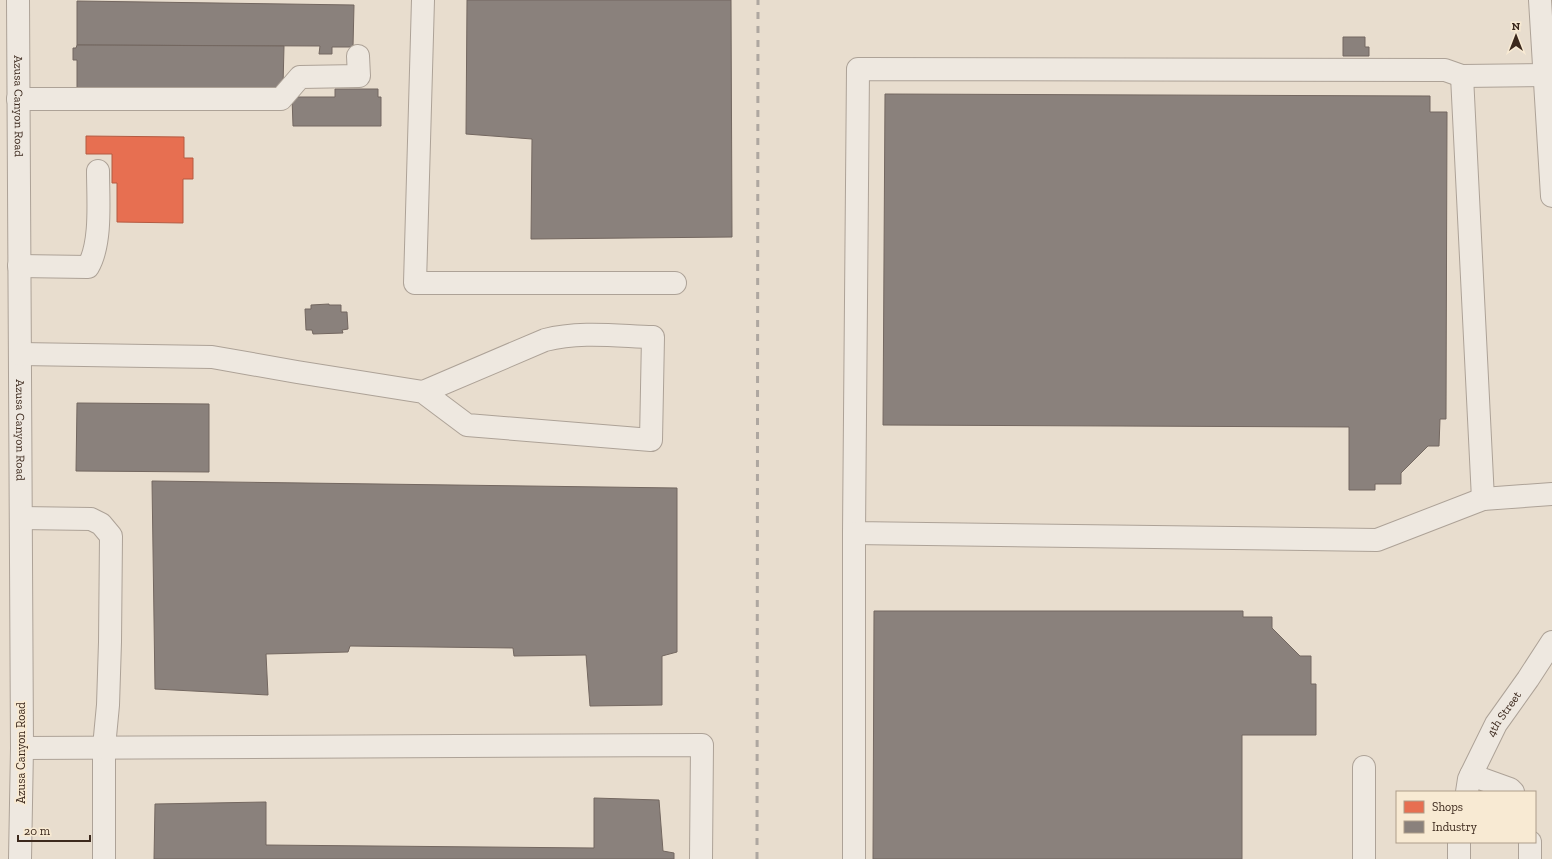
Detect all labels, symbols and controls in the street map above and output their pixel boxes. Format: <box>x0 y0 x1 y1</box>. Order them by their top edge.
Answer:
north arrow <box>1496 16 1536 56</box>
text: N <box>1512 20 1521 33</box>
street label: Azusa Canyon Road <box>11 55 26 157</box>
street label: Azusa Canyon Road <box>13 379 28 481</box>
street label: 4th Street <box>1484 688 1524 739</box>
street label: Azusa Canyon Road <box>14 702 28 804</box>
legend <box>1396 791 1536 843</box>
text: Shops <box>1432 800 1463 814</box>
scale bar <box>18 817 90 843</box>
text: Industry <box>1432 820 1478 834</box>
text: 20 m <box>24 824 51 838</box>

